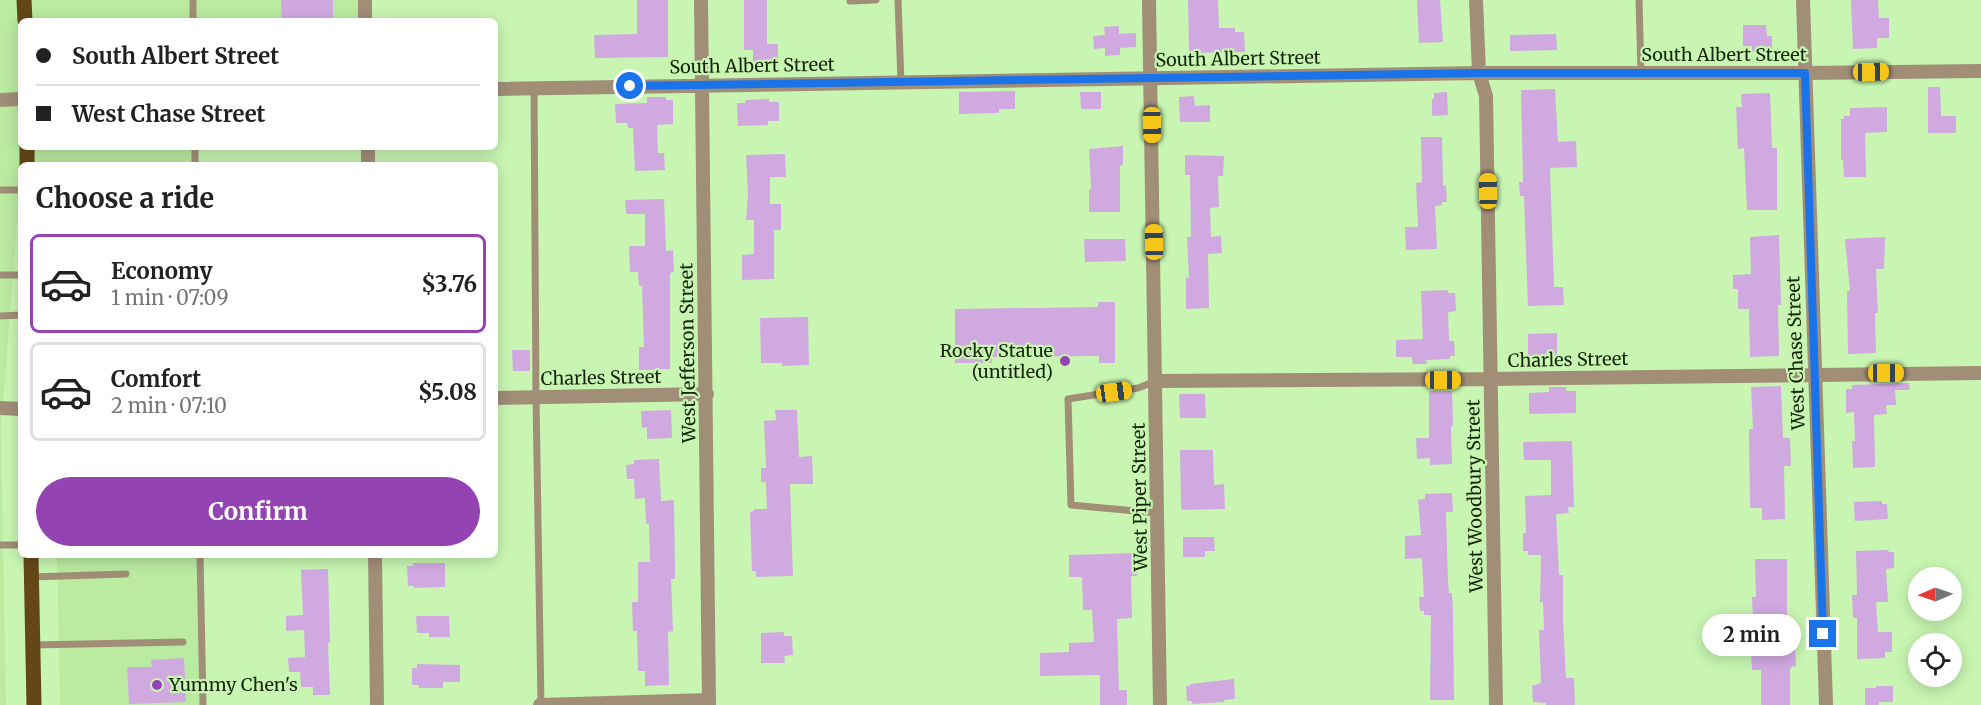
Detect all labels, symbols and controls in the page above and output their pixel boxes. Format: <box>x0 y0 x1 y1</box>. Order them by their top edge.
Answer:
text: South Albert Street <box>72 42 279 70</box>
street label: South Albert Street <box>1641 43 1807 66</box>
street label: South Albert Street <box>1155 46 1321 71</box>
street label: South Albert Street <box>669 53 835 78</box>
car <box>1853 63 1889 81</box>
route start <box>616 72 643 99</box>
text: West Chase Street <box>72 100 265 128</box>
car <box>1143 107 1161 143</box>
car <box>1479 173 1497 209</box>
text: Choose a ride <box>36 181 214 215</box>
car <box>1145 224 1163 260</box>
icon: car <box>39 257 93 311</box>
text: Economy <box>111 257 212 285</box>
street label: West Jefferson Street <box>674 263 701 444</box>
text: $3.76 <box>421 270 477 298</box>
street label: West Chase Street <box>1781 276 1810 431</box>
text: 1 min · 07:09 <box>111 285 229 310</box>
place label: Rocky Statue (untitled) <box>940 339 1053 383</box>
street label: Charles Street <box>1507 347 1628 372</box>
marker: Rocky Statue (untitled) <box>1058 354 1072 368</box>
car <box>1868 364 1904 382</box>
icon: car <box>39 365 93 419</box>
text: Comfort <box>111 365 201 393</box>
street label: Charles Street <box>540 365 661 390</box>
car <box>1425 371 1461 389</box>
text: $5.08 <box>418 378 477 406</box>
car <box>1095 381 1133 403</box>
text: 2 min · 07:10 <box>111 393 227 418</box>
street label: West Woodbury Street <box>1461 399 1488 594</box>
street label: West Piper Street <box>1127 422 1152 573</box>
button: Confirm <box>36 477 480 546</box>
north arrow <box>1908 567 1962 621</box>
map controls <box>1908 567 1962 687</box>
callout: 2 min <box>1703 613 1802 655</box>
route end <box>1809 620 1836 647</box>
text: 2 min <box>1723 622 1780 647</box>
button: locate <box>1908 633 1962 687</box>
place label: Yummy Chen's <box>168 673 298 696</box>
marker: Yummy Chen's <box>150 678 164 692</box>

